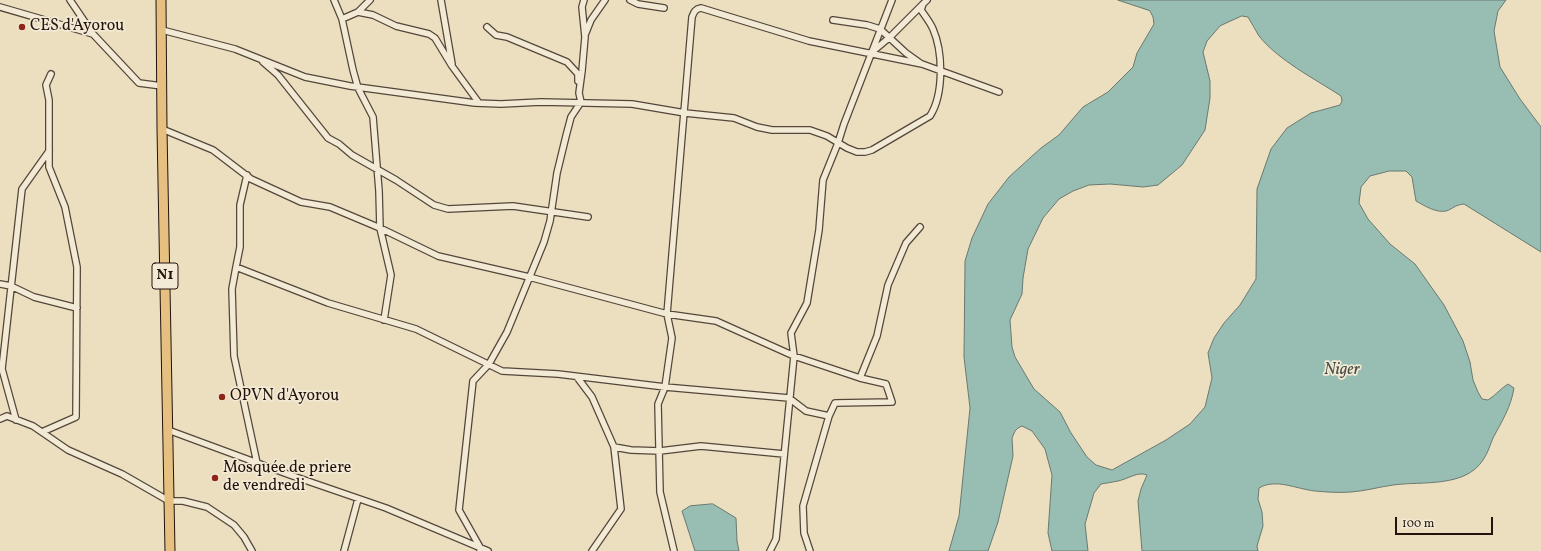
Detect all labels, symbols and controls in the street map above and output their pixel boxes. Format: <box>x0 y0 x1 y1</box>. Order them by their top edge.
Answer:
place label: CES d'Ayorou <box>30 17 124 37</box>
marker: CES d'Ayorou <box>17 22 27 32</box>
road number: N1 <box>152 263 178 289</box>
water label: Niger <box>1324 361 1360 381</box>
place label: OPVN d'Ayorou <box>230 387 339 407</box>
marker: OPVN d'Ayorou <box>217 392 227 402</box>
place label: Mosquée de priere de vendredi <box>223 459 351 497</box>
marker: Mosquée de priere de vendredi <box>210 473 220 483</box>
scale bar <box>1397 509 1495 535</box>
text: 100 m <box>1402 516 1434 532</box>

